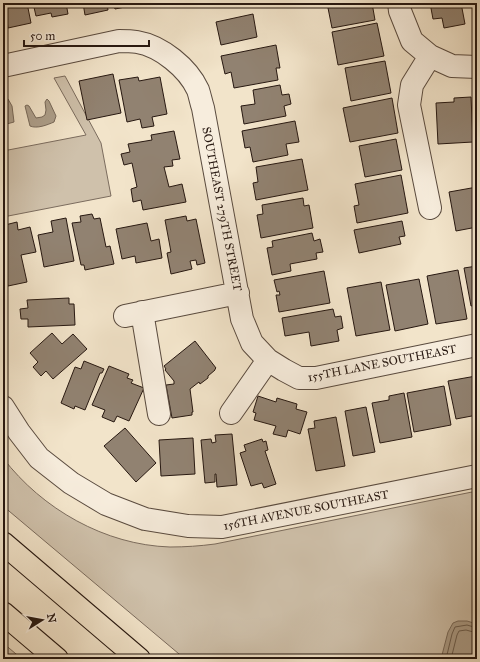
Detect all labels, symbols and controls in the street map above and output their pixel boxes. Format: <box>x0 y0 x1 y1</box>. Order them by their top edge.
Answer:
scale bar <box>24 22 149 48</box>
text: 50 m <box>30 29 55 43</box>
street label: SOUTHEAST 279TH STREET <box>199 126 245 292</box>
street label: 155TH LANE SOUTHEAST <box>306 342 458 384</box>
street label: 156TH AVENUE SOUTHEAST <box>222 487 390 533</box>
north arrow <box>22 600 62 640</box>
text: N <box>44 612 59 625</box>

